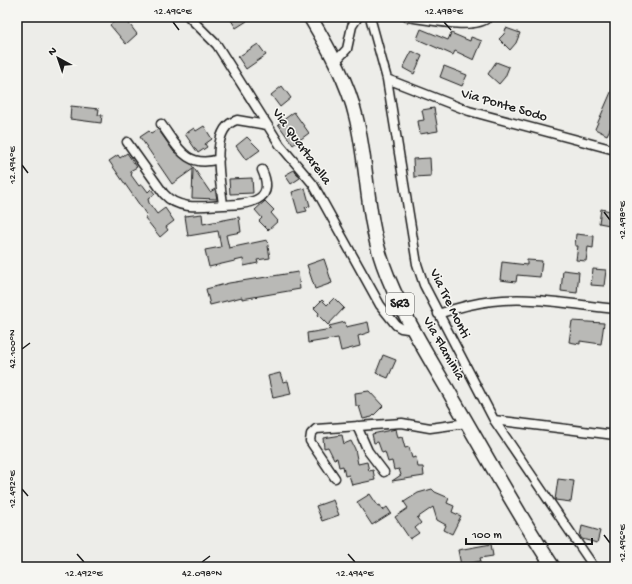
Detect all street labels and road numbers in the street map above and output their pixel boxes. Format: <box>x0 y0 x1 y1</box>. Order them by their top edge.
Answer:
street label: Via Ponte Sodo <box>458 85 549 126</box>
street label: Via Quartarella <box>267 105 335 189</box>
street label: Via Tre Monti <box>424 266 473 342</box>
road number: SR3 <box>386 293 414 315</box>
street label: Via Flaminia <box>418 313 469 385</box>

